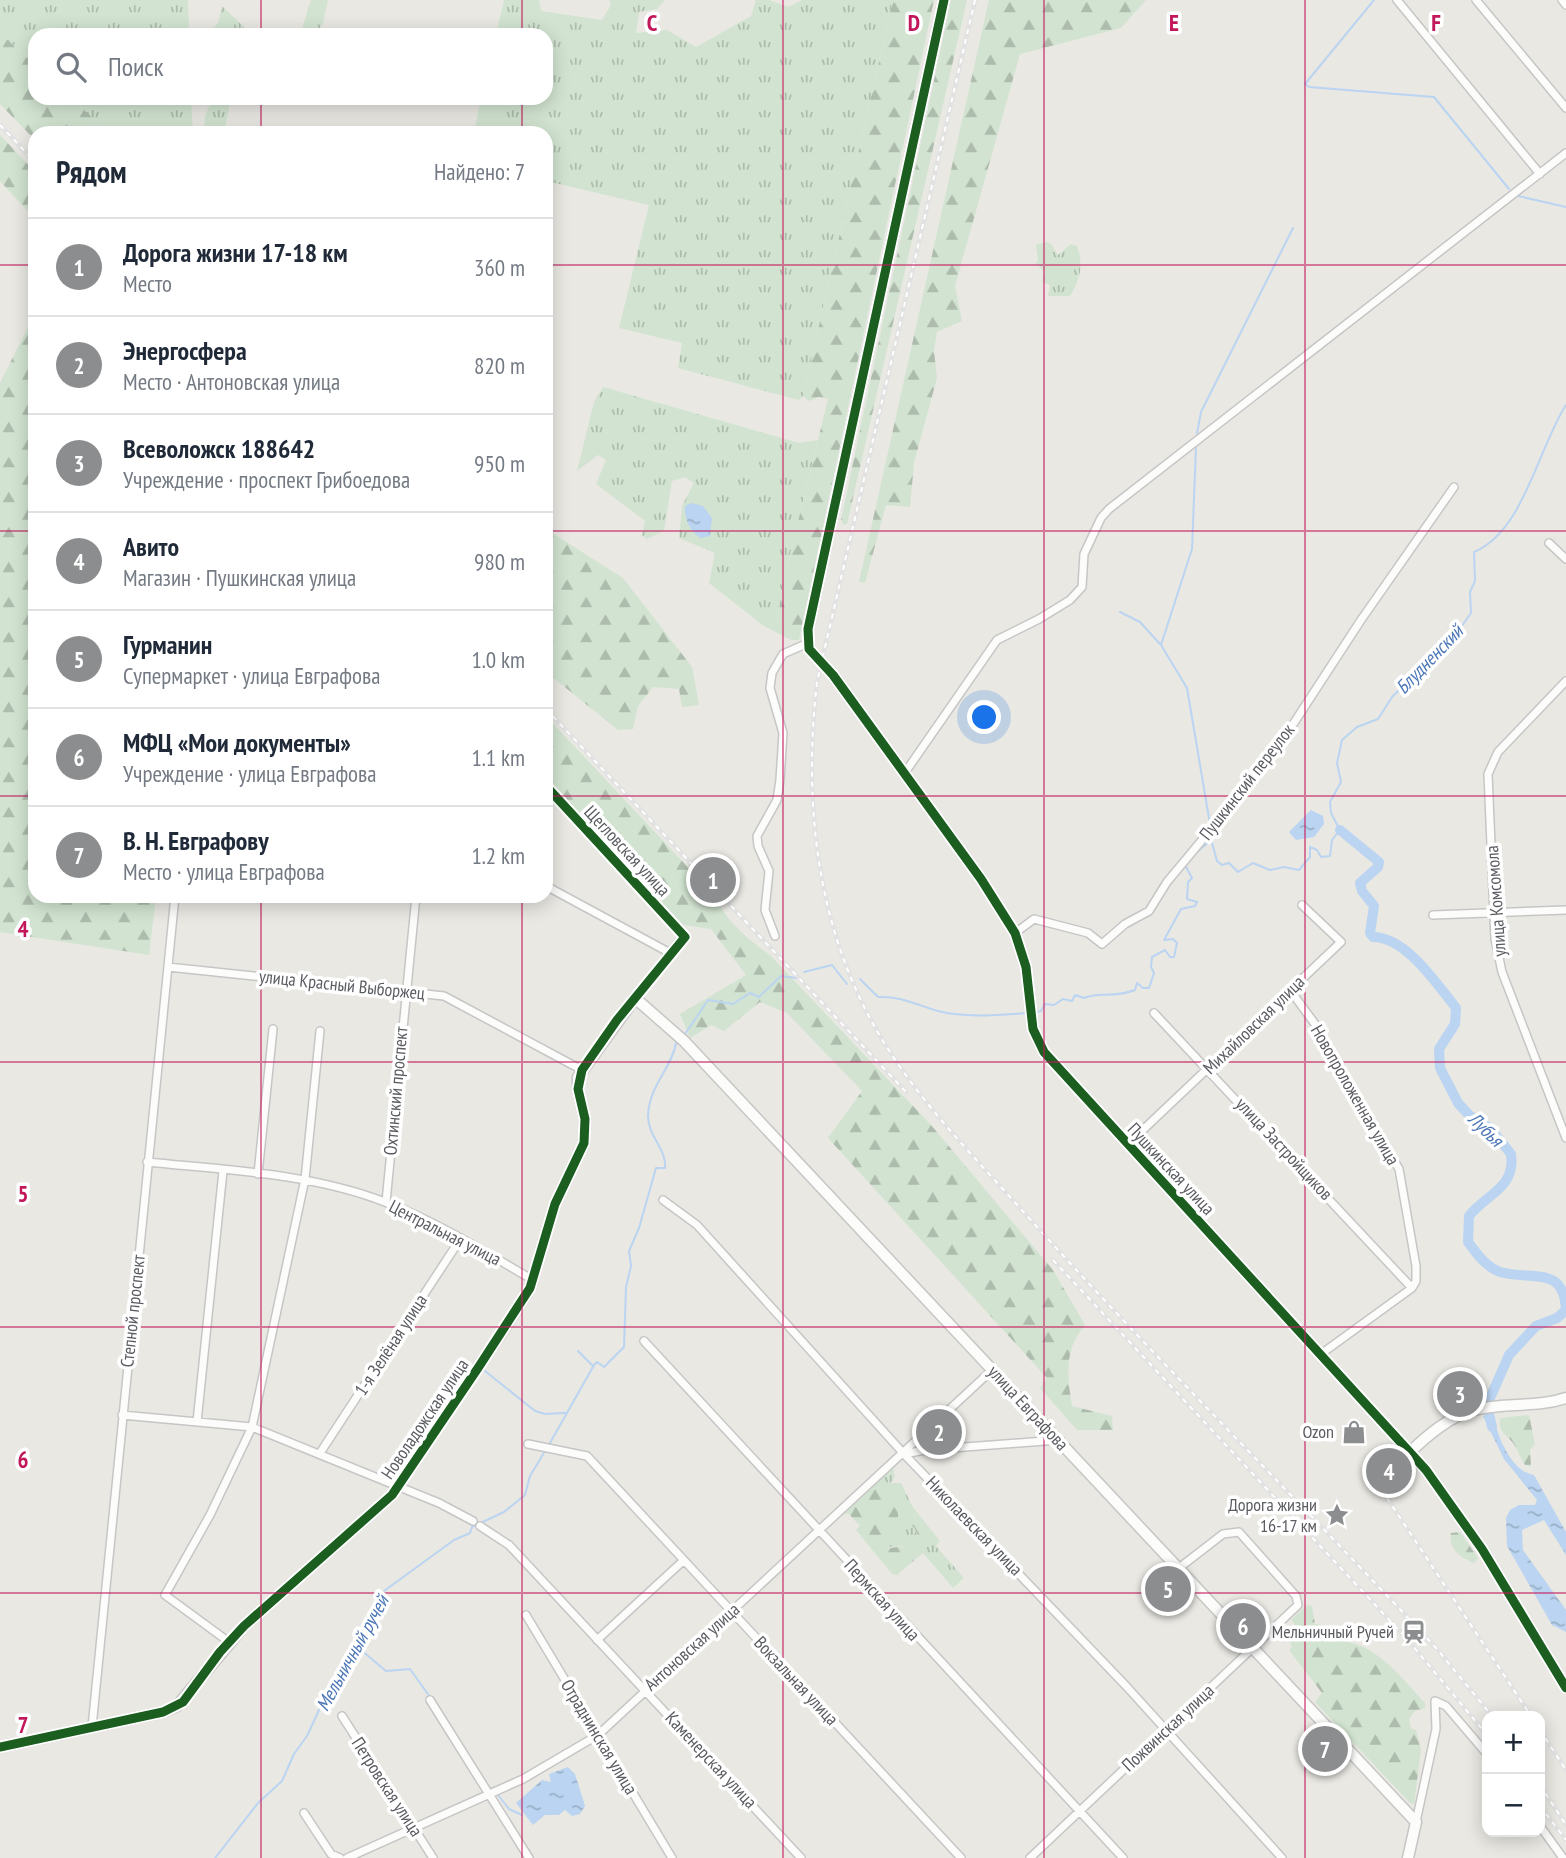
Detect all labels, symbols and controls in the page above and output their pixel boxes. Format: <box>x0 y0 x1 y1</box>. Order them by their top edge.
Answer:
text: C <box>647 8 658 37</box>
text: D <box>908 8 920 37</box>
text: E <box>1169 8 1179 37</box>
text: F <box>1431 8 1441 37</box>
search box <box>28 28 553 105</box>
icon: search <box>52 48 90 86</box>
text: Поиск <box>108 50 164 83</box>
text: Рядом <box>56 152 127 191</box>
text: Найдено: 7 <box>434 157 525 186</box>
text: Дорога жизни 17-18 км <box>123 236 348 269</box>
text: 1 <box>74 253 85 282</box>
text: 360 m <box>474 253 525 282</box>
text: Место <box>123 269 172 298</box>
text: Энергосфера <box>123 334 247 367</box>
text: 2 <box>74 351 85 380</box>
text: 820 m <box>474 351 525 380</box>
text: Место · Антоновская улица <box>123 367 340 396</box>
text: Всеволожск 188642 <box>123 432 315 465</box>
text: 3 <box>74 449 85 478</box>
text: 950 m <box>474 449 525 478</box>
text: Учреждение · проспект Грибоедова <box>123 465 410 494</box>
text: Авито <box>123 530 179 563</box>
text: 4 <box>74 547 85 576</box>
text: 980 m <box>474 547 525 576</box>
text: Магазин · Пушкинская улица <box>123 563 356 592</box>
water label: Блудненский <box>1390 618 1469 698</box>
text: Гурманин <box>123 628 212 661</box>
text: 5 <box>74 645 85 674</box>
text: 1.0 km <box>471 645 525 674</box>
text: Супермаркет · улица Евграфова <box>123 661 380 690</box>
your location <box>967 700 1001 734</box>
street label: Пушкинский переулок <box>1194 719 1299 844</box>
text: МФЦ «Мои документы» <box>123 726 351 759</box>
text: 6 <box>74 743 85 772</box>
text: 1.1 km <box>471 743 525 772</box>
text: Учреждение · улица Евграфова <box>123 759 377 788</box>
street label: Щегловская улица <box>579 800 675 901</box>
text: В. Н. Евграфову <box>123 824 269 857</box>
text: 7 <box>74 841 85 870</box>
text: 1.2 km <box>471 841 525 870</box>
street label: улица Комсомола <box>1480 845 1511 957</box>
pin: 1 <box>690 854 736 906</box>
text: Место · улица Евграфова <box>123 857 325 886</box>
text: 4 <box>18 914 29 943</box>
street label: улица Красный Выборжец <box>258 964 426 1005</box>
street label: Михайловская улица <box>1198 970 1309 1079</box>
street label: Новопроложенная улица <box>1306 1020 1405 1169</box>
street label: Охтинский проспект <box>378 1025 413 1156</box>
street label: улица Застройщиков <box>1231 1093 1338 1205</box>
water label: Лубья <box>1463 1106 1510 1152</box>
street label: Пушкинская улица <box>1123 1118 1220 1220</box>
text: 5 <box>18 1179 29 1208</box>
street label: Центральная улица <box>385 1195 505 1271</box>
street label: Степной проспект <box>115 1253 150 1368</box>
street label: 1-я Зелёная улица <box>349 1290 432 1400</box>
street label: Новоладожская улица <box>376 1354 473 1483</box>
street label: улица Евграфова <box>983 1360 1074 1455</box>
pin: 3 <box>1437 1368 1483 1420</box>
pin: 2 <box>916 1406 962 1458</box>
shop icon: Ozon <box>1340 1418 1368 1446</box>
place label: Ozon <box>1302 1420 1334 1443</box>
text: 6 <box>18 1445 29 1474</box>
pin: 4 <box>1366 1445 1412 1497</box>
street label: Николаевская улица <box>921 1471 1028 1580</box>
place label: Дорога жизни 16-17 км <box>1228 1493 1317 1537</box>
place icon: Дорога жизни 16-17 км <box>1323 1501 1351 1529</box>
street label: Пермская улица <box>840 1554 925 1645</box>
pin: 5 <box>1145 1563 1191 1615</box>
water label: Мельничный ручей <box>310 1590 394 1715</box>
street label: Антоновская улица <box>639 1598 744 1696</box>
pin: 6 <box>1220 1600 1266 1652</box>
station icon: Мельничный Ручей <box>1400 1618 1428 1646</box>
place label: Мельничный Ручей <box>1272 1620 1394 1643</box>
street label: Вокзальная улица <box>749 1631 843 1730</box>
street label: Отраднинская улица <box>556 1675 643 1799</box>
street label: Пожвинская улица <box>1117 1679 1219 1776</box>
street label: Каменерская улица <box>661 1706 762 1813</box>
text: 7 <box>18 1710 29 1739</box>
map controls <box>1482 1711 1545 1837</box>
button: + <box>1482 1711 1545 1774</box>
pin: 7 <box>1302 1723 1348 1775</box>
street label: Петровская улица <box>347 1733 428 1841</box>
button: − <box>1482 1774 1545 1837</box>

